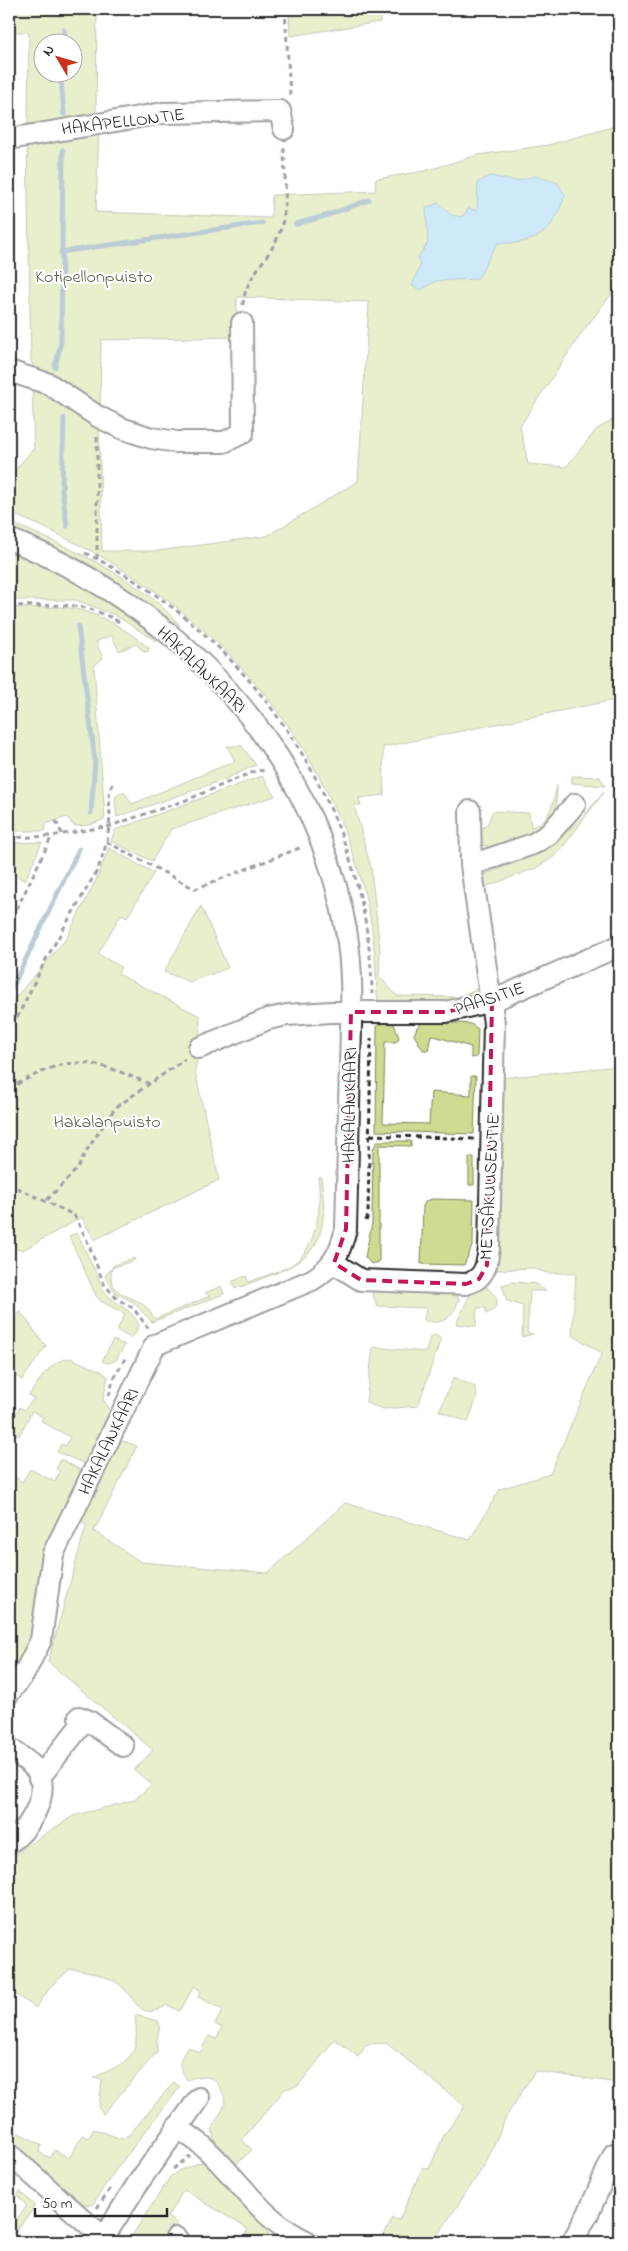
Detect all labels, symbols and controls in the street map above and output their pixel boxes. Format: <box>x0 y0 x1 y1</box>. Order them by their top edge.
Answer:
north arrow <box>32 32 82 82</box>
text: N <box>38 41 60 61</box>
street label: HAKAPELLONTIE <box>60 102 187 143</box>
park label: Kotipellonpuisto <box>35 265 153 291</box>
street label: HAKALANKAARI <box>150 621 251 720</box>
street label: PAASITIE <box>451 976 528 1024</box>
street label: HAKALANKAARI <box>337 1047 365 1163</box>
park label: Hakalanpuisto <box>53 1110 161 1136</box>
street label: METSÄKUUSENTIE <box>474 1113 508 1261</box>
street label: HAKALANKAARI <box>73 1384 147 1500</box>
scale bar <box>35 2186 168 2218</box>
text: 50 m <box>42 2193 73 2215</box>

